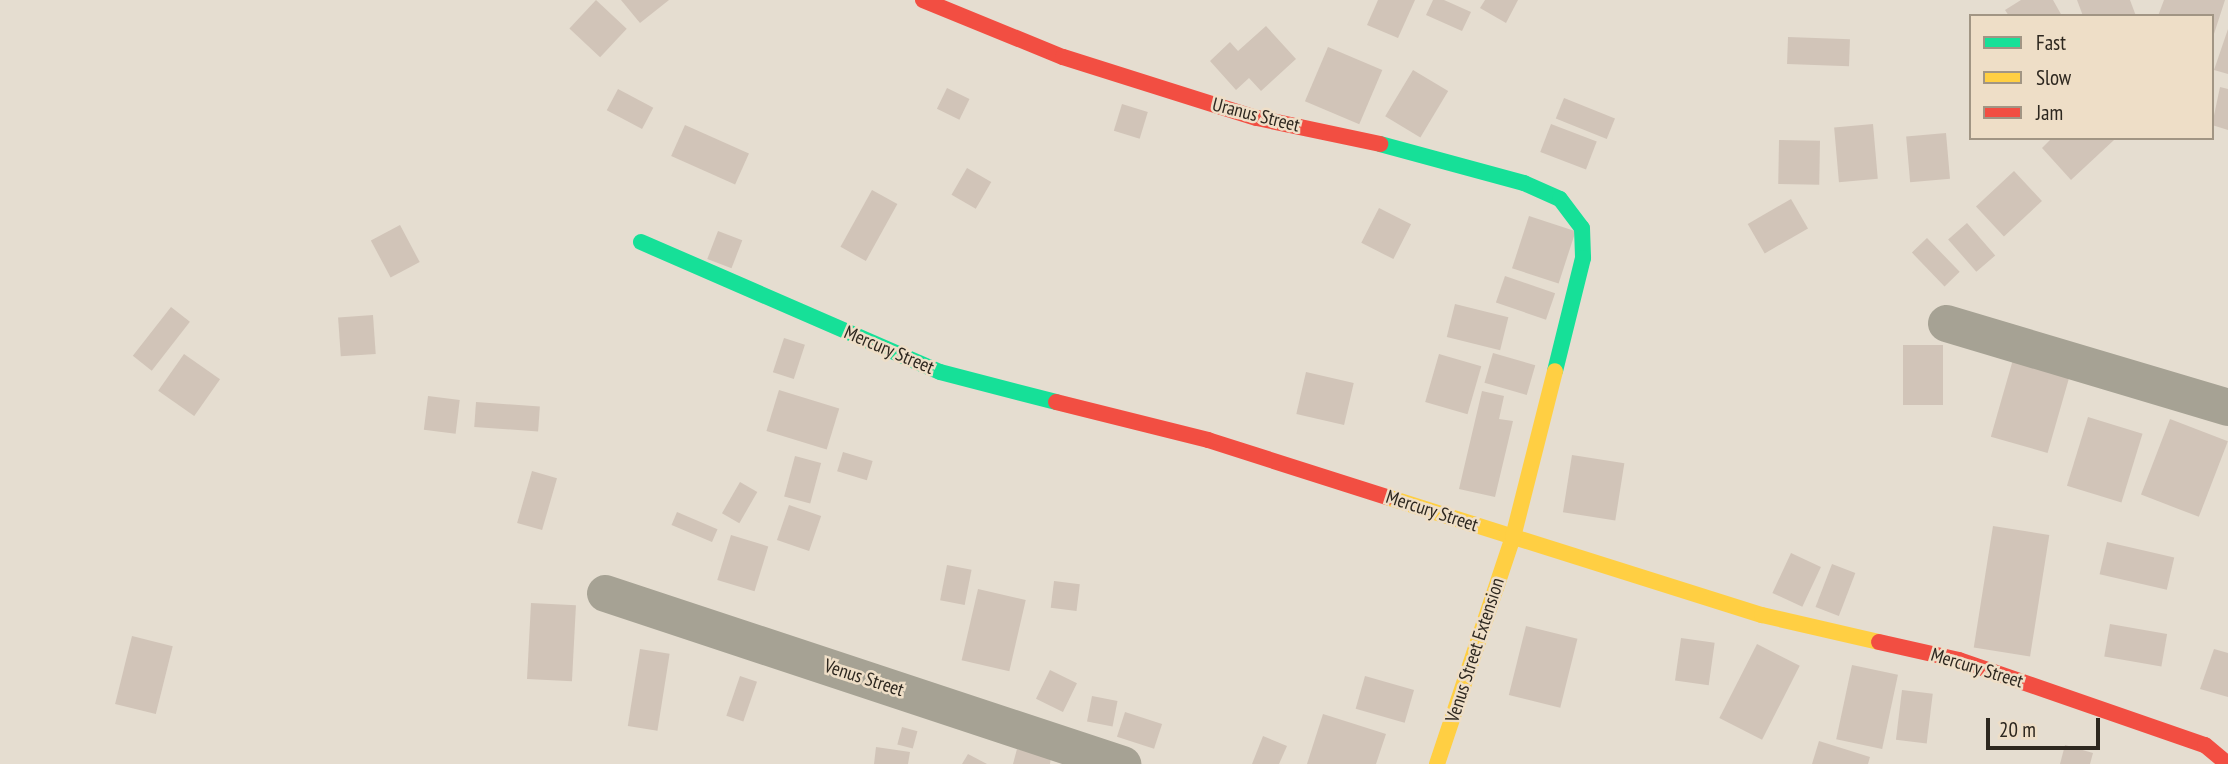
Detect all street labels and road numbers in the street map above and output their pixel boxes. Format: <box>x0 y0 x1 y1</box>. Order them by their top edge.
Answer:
street label: Uranus Street <box>1210 93 1302 137</box>
street label: Mercury Street <box>840 321 938 379</box>
street label: Mercury Street <box>1383 485 1481 537</box>
street label: Venus Street Extension <box>1441 575 1509 725</box>
street label: Mercury Street <box>1928 643 2026 693</box>
street label: Venus Street <box>821 654 907 702</box>

